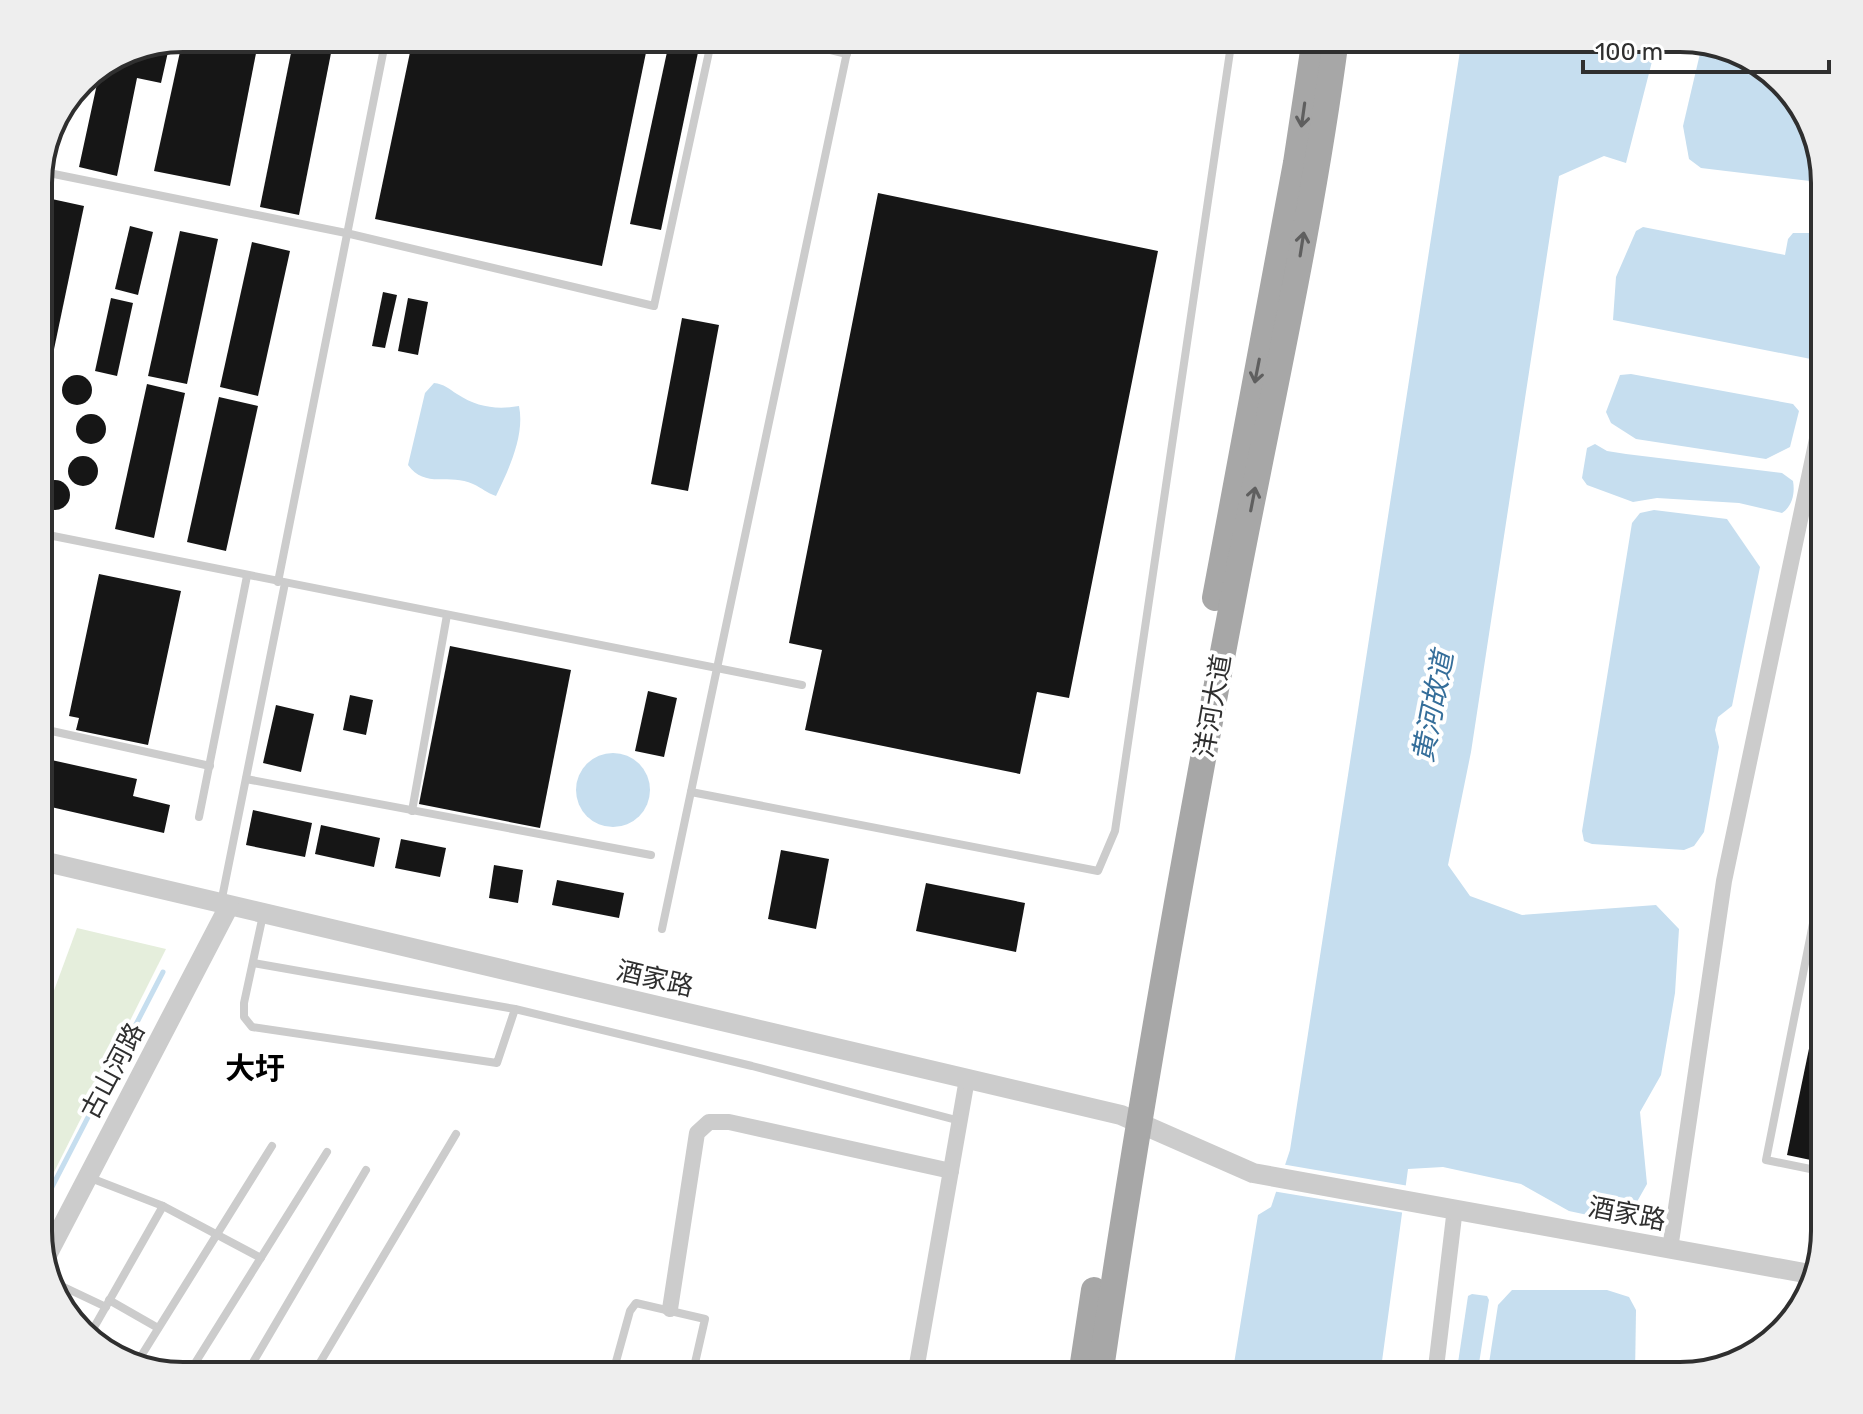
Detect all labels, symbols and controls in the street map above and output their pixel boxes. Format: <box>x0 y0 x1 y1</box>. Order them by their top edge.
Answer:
scale bar <box>1583 24 1829 74</box>
text: 100 m <box>1595 38 1663 66</box>
one-way arrow <box>1295 102 1310 127</box>
one-way arrow <box>1295 232 1310 257</box>
one-way arrow <box>1249 358 1264 383</box>
one-way arrow <box>1246 487 1261 513</box>
water label: 黄河故道 <box>1406 645 1461 765</box>
street label: 洋河大道 <box>1189 652 1237 760</box>
street label: 酒家路 <box>614 955 696 1003</box>
street label: 古山河路 <box>75 1018 151 1124</box>
district label: 大圩 <box>225 1051 285 1087</box>
street label: 酒家路 <box>1586 1191 1668 1237</box>

